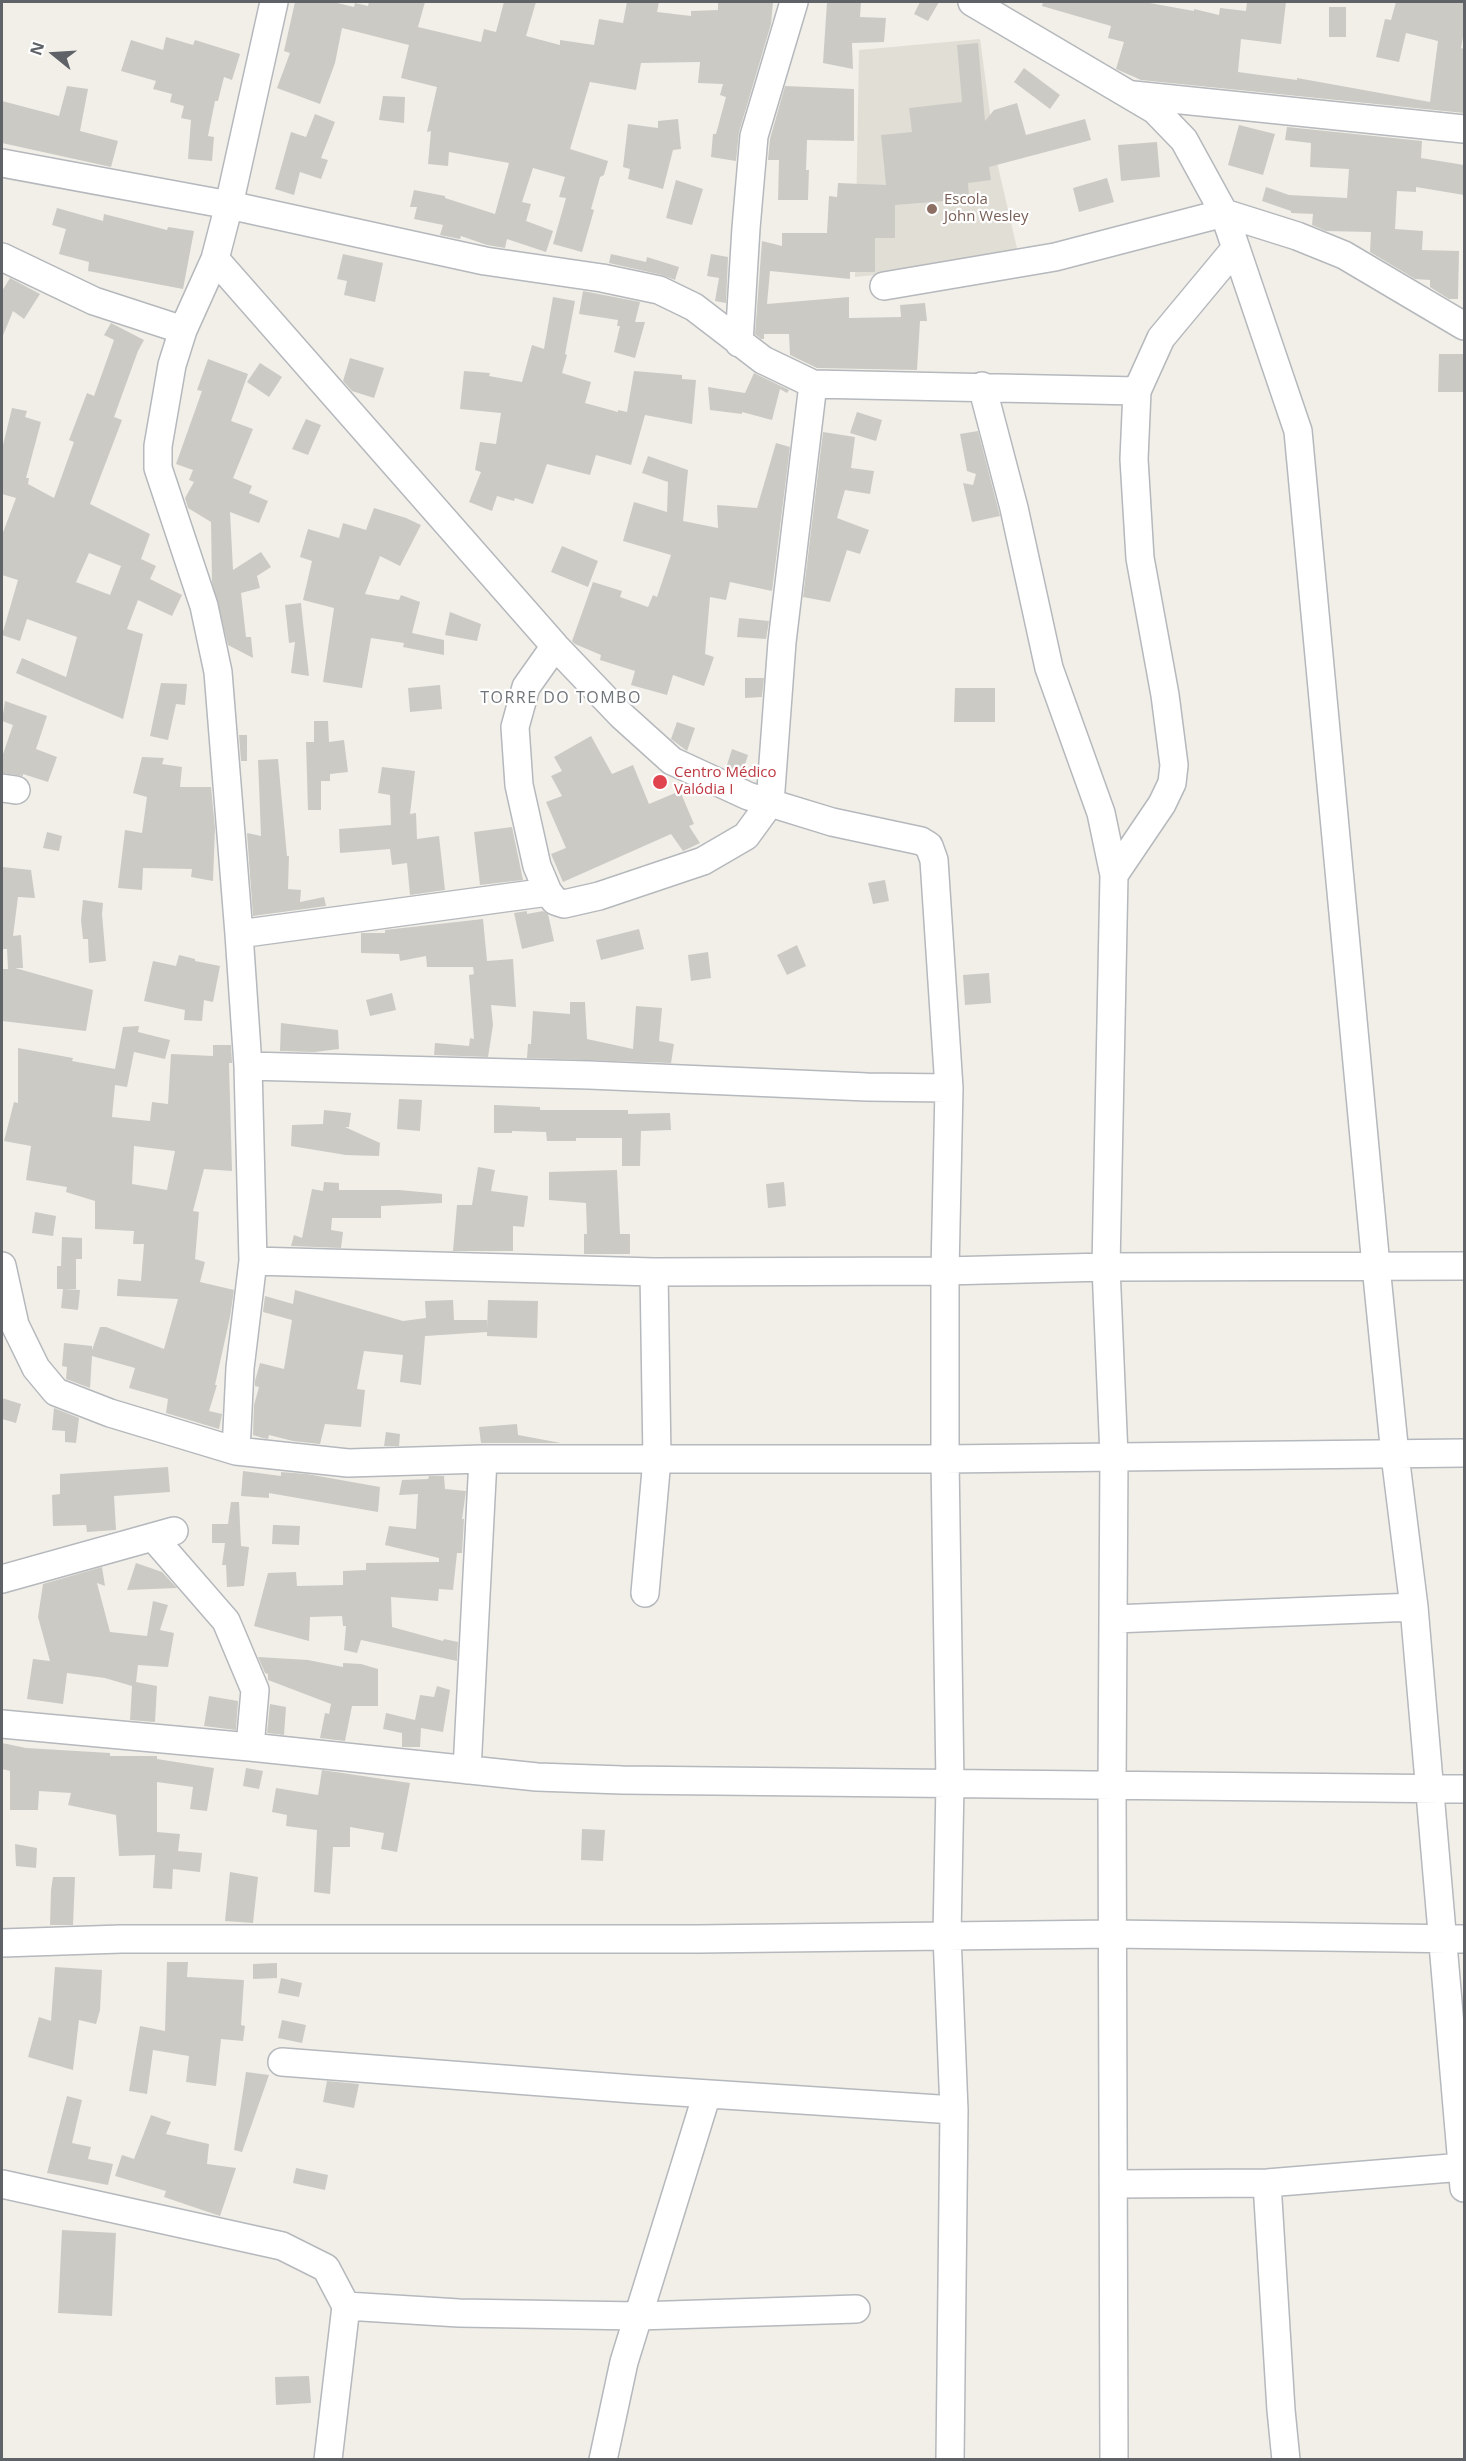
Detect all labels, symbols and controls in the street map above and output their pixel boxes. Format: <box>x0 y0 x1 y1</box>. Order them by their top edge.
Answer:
north arrow <box>24 24 84 84</box>
text: N <box>24 39 49 58</box>
place label: Escola John Wesley <box>944 191 1028 226</box>
marker: Escola John Wesley <box>925 202 939 216</box>
district label: TORRE DO TOMBO <box>480 688 642 708</box>
place label: Centro Médico Valódia I <box>674 764 777 799</box>
marker: Centro Médico Valódia I <box>651 773 669 791</box>

